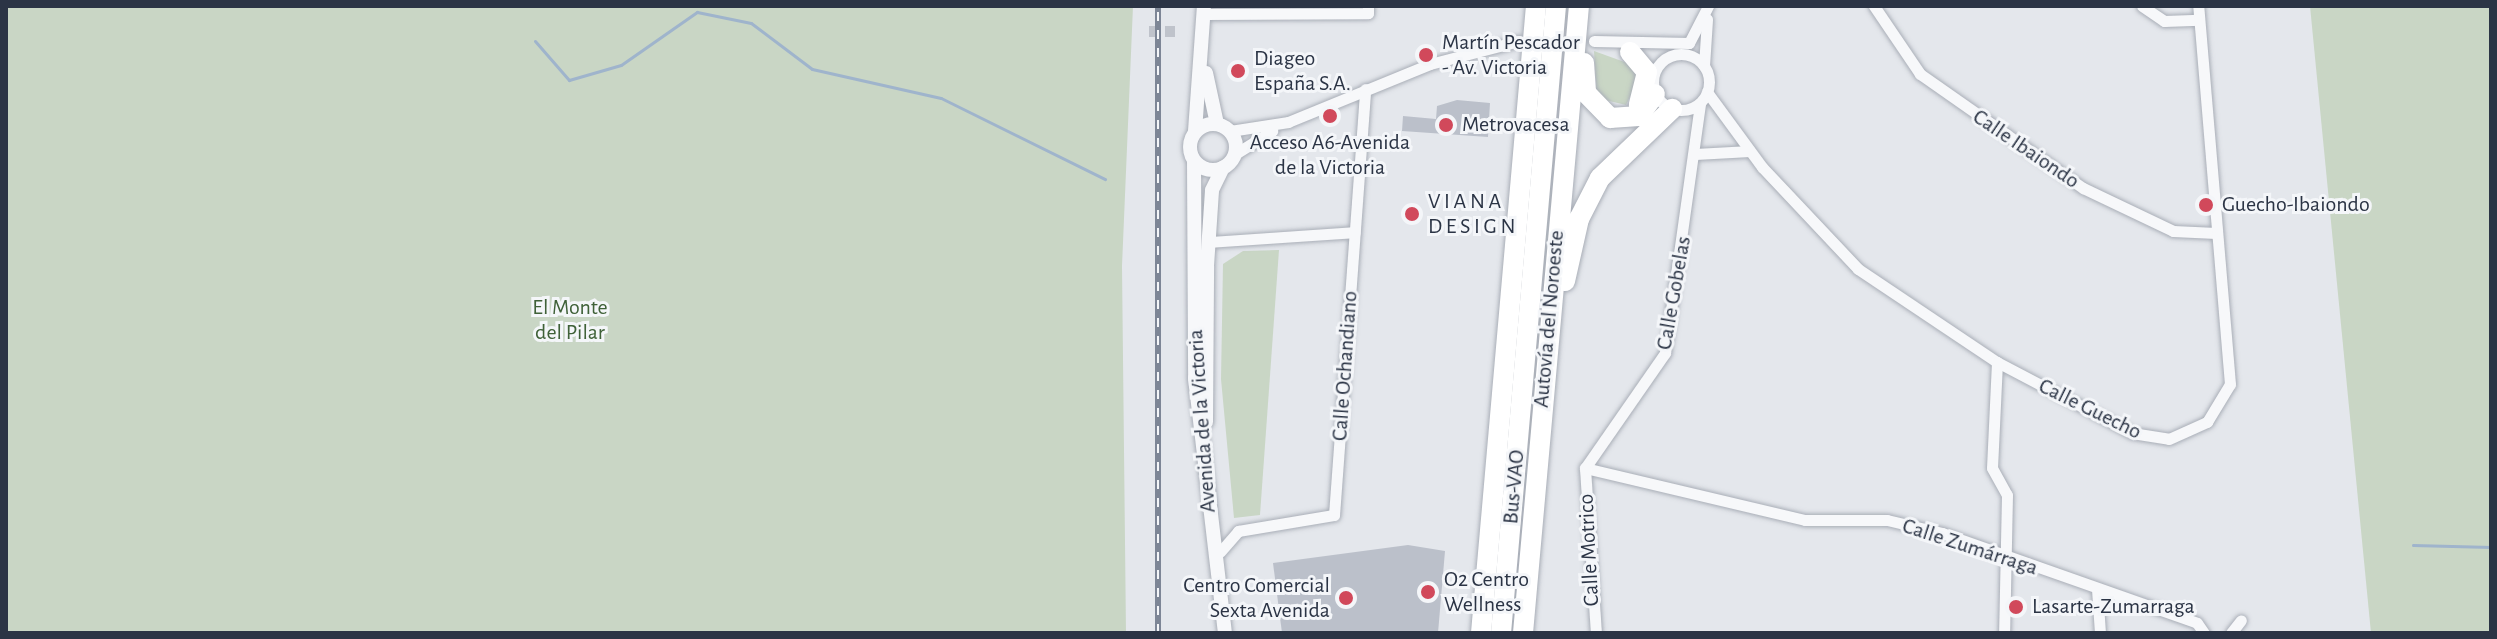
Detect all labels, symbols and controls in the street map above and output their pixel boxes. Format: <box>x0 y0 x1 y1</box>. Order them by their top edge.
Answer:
place label: Martín Pescador - Av. Victoria <box>1442 29 1580 80</box>
place label: Diageo España S.A. <box>1254 45 1351 96</box>
marker: Martín Pescador - Av. Victoria <box>1417 46 1435 64</box>
marker: Diageo España S.A. <box>1229 62 1247 80</box>
street label: Calle Ibaiondo <box>1968 104 2084 194</box>
marker: Acceso A6-Avenida de la Victoria <box>1321 107 1339 125</box>
place label: Metrovacesa <box>1462 112 1570 138</box>
marker: Metrovacesa <box>1437 116 1455 134</box>
place label: Acceso A6-Avenida de la Victoria <box>1250 129 1410 180</box>
place label: V I A N A D E S I G N <box>1428 188 1515 240</box>
place label: Guecho-Ibaiondo <box>2222 192 2370 218</box>
marker: Guecho-Ibaiondo <box>2197 196 2215 214</box>
marker: V I A N A D E S I G N <box>1403 205 1421 223</box>
street label: Autovía del Noroeste <box>1528 229 1570 409</box>
street label: Calle Gobelas <box>1651 234 1697 352</box>
street label: Calle Ochandiano <box>1327 290 1363 442</box>
park label: El Monte del Pilar <box>532 294 608 346</box>
street label: Avenida de la Victoria <box>1182 328 1222 514</box>
street label: Calle Guecho <box>2034 373 2146 445</box>
street label: Bus-VAO <box>1498 449 1530 525</box>
street label: Calle Motrico <box>1573 493 1605 607</box>
street label: Calle Zumárraga <box>1899 513 2041 581</box>
place label: O2 Centro Wellness <box>1444 566 1529 618</box>
place label: Centro Comercial Sexta Avenida <box>1183 572 1330 624</box>
marker: O2 Centro Wellness <box>1419 583 1437 601</box>
marker: Centro Comercial Sexta Avenida <box>1337 589 1355 607</box>
place label: Lasarte-Zumarraga <box>2032 594 2195 620</box>
marker: Lasarte-Zumarraga <box>2007 598 2025 616</box>

